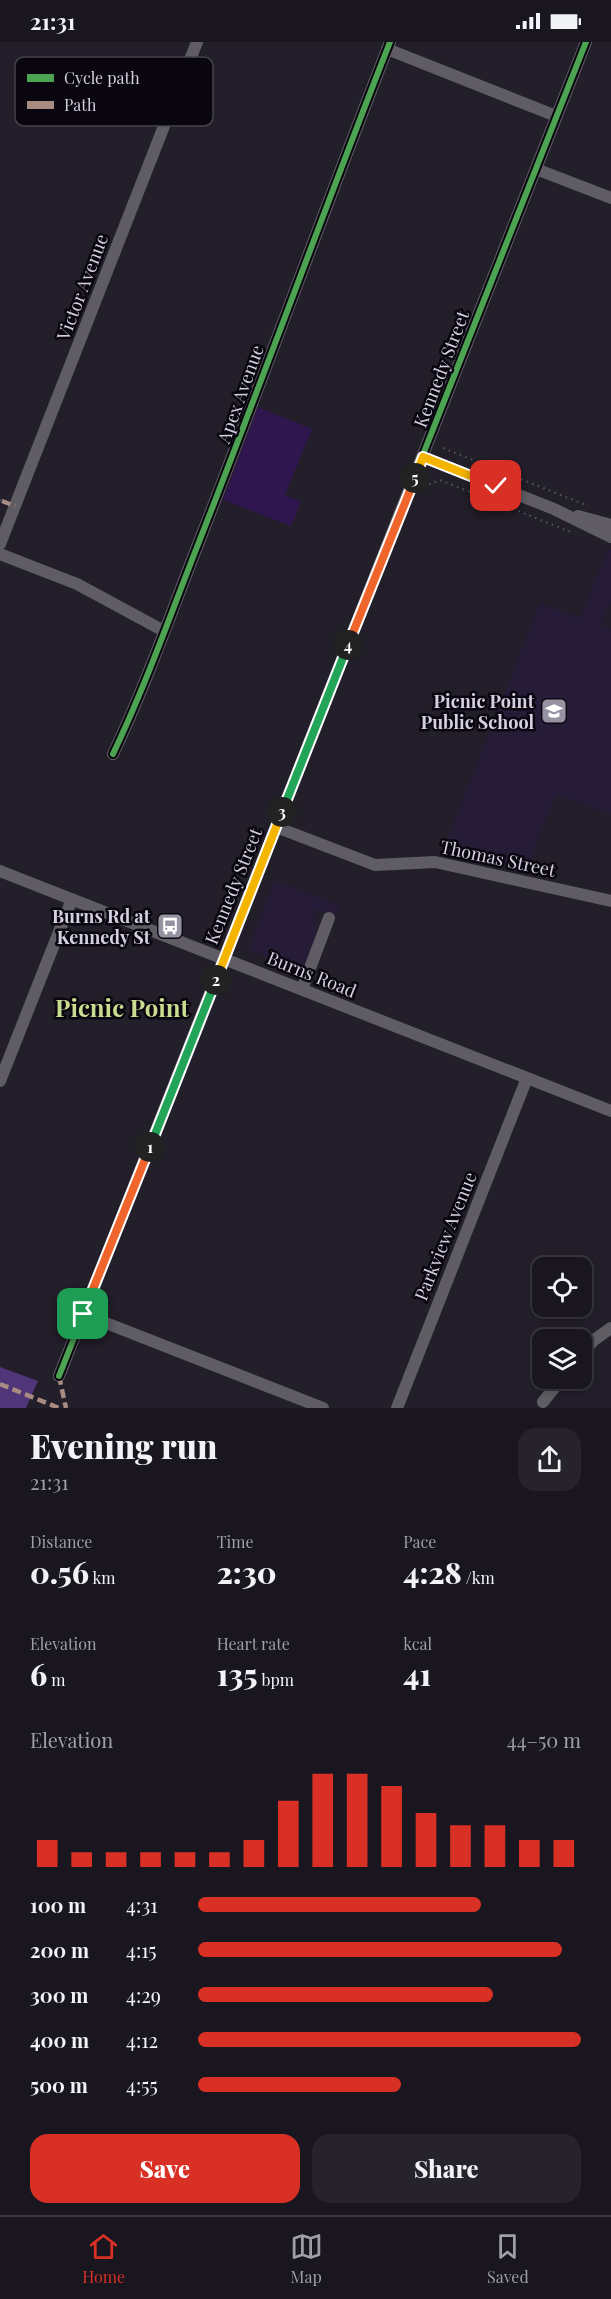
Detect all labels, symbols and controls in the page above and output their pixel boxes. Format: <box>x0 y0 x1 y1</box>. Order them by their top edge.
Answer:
text: 21:31 <box>30 6 75 36</box>
legend <box>15 57 213 126</box>
text: Cycle path <box>64 67 140 88</box>
text: Path <box>64 94 97 115</box>
street label: Victor Avenue <box>50 230 113 345</box>
street label: Kennedy Street <box>408 307 475 431</box>
street label: Apex Avenue <box>211 341 269 447</box>
pin <box>470 460 521 511</box>
pin: 5 <box>400 463 430 493</box>
text: 5 <box>411 467 419 488</box>
icon: check <box>479 469 512 502</box>
pin: 4 <box>333 630 363 660</box>
text: 4 <box>344 634 352 655</box>
place label: Picnic Point Public School <box>421 689 535 734</box>
school or university icon: Picnic Point Public School <box>539 696 569 726</box>
pin: 3 <box>267 797 297 827</box>
text: 3 <box>278 801 286 822</box>
street label: Kennedy Street <box>199 824 267 948</box>
street label: Thomas Street <box>438 834 558 882</box>
place label: Burns Rd at Kennedy St <box>52 904 151 949</box>
bus stop icon: Burns Rd at Kennedy St <box>155 911 185 941</box>
street label: Burns Road <box>264 945 361 1003</box>
pin: 2 <box>201 965 231 995</box>
text: 2 <box>212 969 220 990</box>
district label: Picnic Point <box>55 991 190 1023</box>
pin: 1 <box>135 1132 165 1162</box>
text: 1 <box>147 1136 153 1157</box>
street label: Parkview Avenue <box>408 1168 482 1304</box>
map controls <box>532 1257 592 1389</box>
button: locate <box>532 1257 592 1317</box>
pin <box>57 1288 108 1339</box>
icon: arrive <box>66 1297 99 1330</box>
button: layers <box>532 1329 592 1389</box>
text: Evening run <box>30 1423 217 1467</box>
button: share <box>518 1428 581 1491</box>
text: 21:31 <box>30 1468 69 1495</box>
text: Distance <box>30 1531 92 1552</box>
text: Time <box>217 1531 254 1552</box>
text: Pace <box>403 1531 436 1552</box>
text: 0.56 <box>30 1552 89 1592</box>
text: 2:30 <box>217 1552 277 1592</box>
text: 4:28 <box>403 1552 462 1592</box>
text: km <box>89 1567 116 1588</box>
text: /km <box>462 1567 495 1588</box>
text: Elevation <box>30 1633 97 1654</box>
text: Heart rate <box>217 1633 290 1654</box>
text: kcal <box>403 1633 432 1654</box>
text: 6 <box>30 1654 47 1694</box>
text: 135 <box>217 1654 257 1694</box>
text: 41 <box>403 1654 431 1694</box>
text: m <box>47 1669 65 1690</box>
text: bpm <box>257 1669 294 1690</box>
text: Elevation <box>30 1726 113 1753</box>
text: 44–50 m <box>507 1726 581 1753</box>
text: 100 m <box>30 1891 86 1918</box>
text: 4:31 <box>126 1891 158 1918</box>
text: 200 m <box>30 1936 89 1963</box>
text: 4:15 <box>126 1936 157 1963</box>
text: 300 m <box>30 1981 88 2008</box>
text: 4:29 <box>126 1981 161 2008</box>
text: 400 m <box>30 2026 89 2053</box>
text: 4:12 <box>126 2026 158 2053</box>
text: 500 m <box>30 2071 88 2098</box>
text: 4:55 <box>126 2071 158 2098</box>
button: Save <box>30 2134 300 2203</box>
button: Share <box>312 2134 581 2203</box>
tab: Home <box>82 2230 125 2287</box>
tab: Map <box>290 2230 323 2287</box>
tab: Saved <box>487 2230 529 2287</box>

